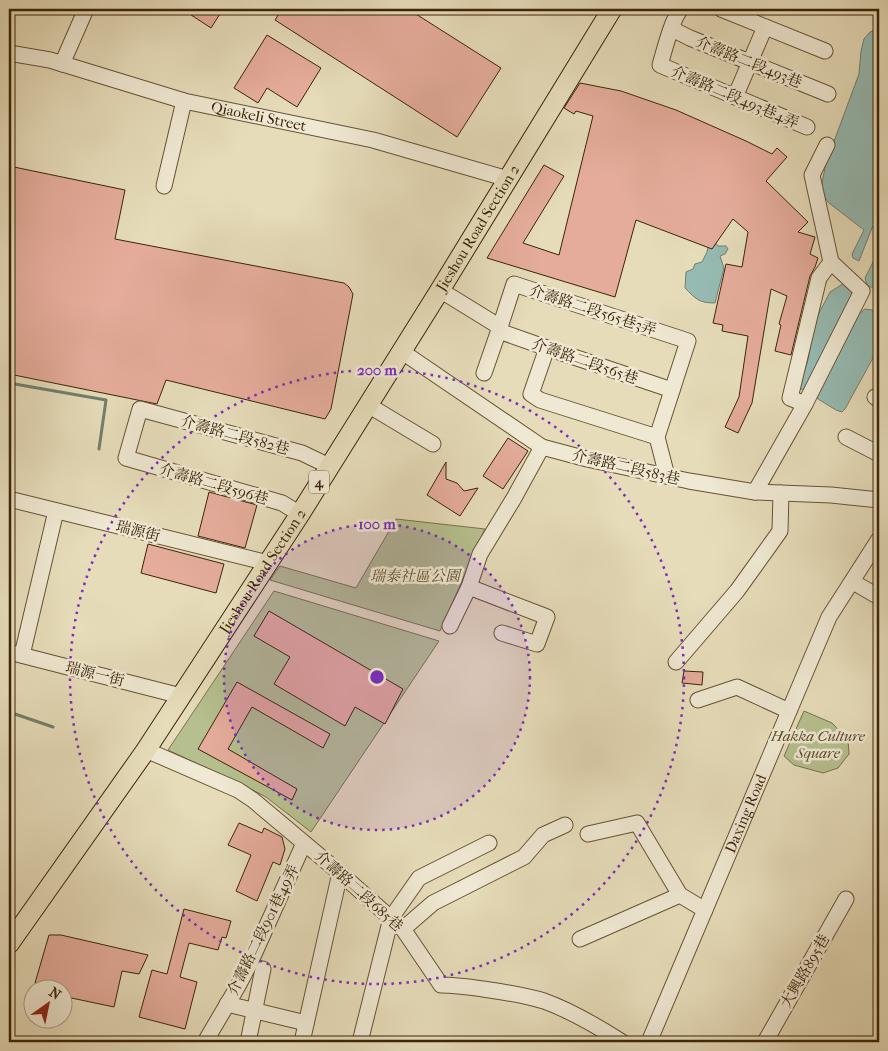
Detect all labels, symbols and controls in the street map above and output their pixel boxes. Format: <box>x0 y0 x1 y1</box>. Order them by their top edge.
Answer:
street label: 介壽路二段493巷 <box>693 33 805 91</box>
street label: 介壽路二段493巷4弄 <box>669 62 801 132</box>
street label: Qiaokeli Street <box>209 98 309 135</box>
street label: Jieshou Road Section 2 <box>432 161 524 296</box>
street label: 介壽路二段565巷3弄 <box>527 281 659 339</box>
street label: 介壽路二段565巷 <box>530 334 640 388</box>
text: 200 m <box>357 361 397 379</box>
street label: 介壽路二段582巷 <box>179 412 291 458</box>
street label: 介壽路二段583巷 <box>570 446 682 488</box>
street label: 介壽路二段596巷 <box>157 460 271 508</box>
road number: 4 <box>309 471 329 494</box>
street label: Jieshou Road Section 2 <box>215 505 310 638</box>
text: 100 m <box>358 515 396 533</box>
street label: 瑞源街 <box>114 517 162 545</box>
park label: 瑞泰社區公園 <box>370 567 462 585</box>
street label: 瑞源一街 <box>64 658 126 690</box>
centre of rings <box>368 668 386 686</box>
park label: Hakka Culture Square <box>770 727 866 762</box>
street label: Daxing Road <box>721 771 771 856</box>
street label: 介壽路二段685巷 <box>311 847 407 935</box>
street label: 介壽路二段901巷49弄 <box>224 862 302 998</box>
street label: 大興路895巷 <box>777 931 833 1011</box>
north arrow <box>22 978 72 1028</box>
text: N <box>46 983 64 1004</box>

